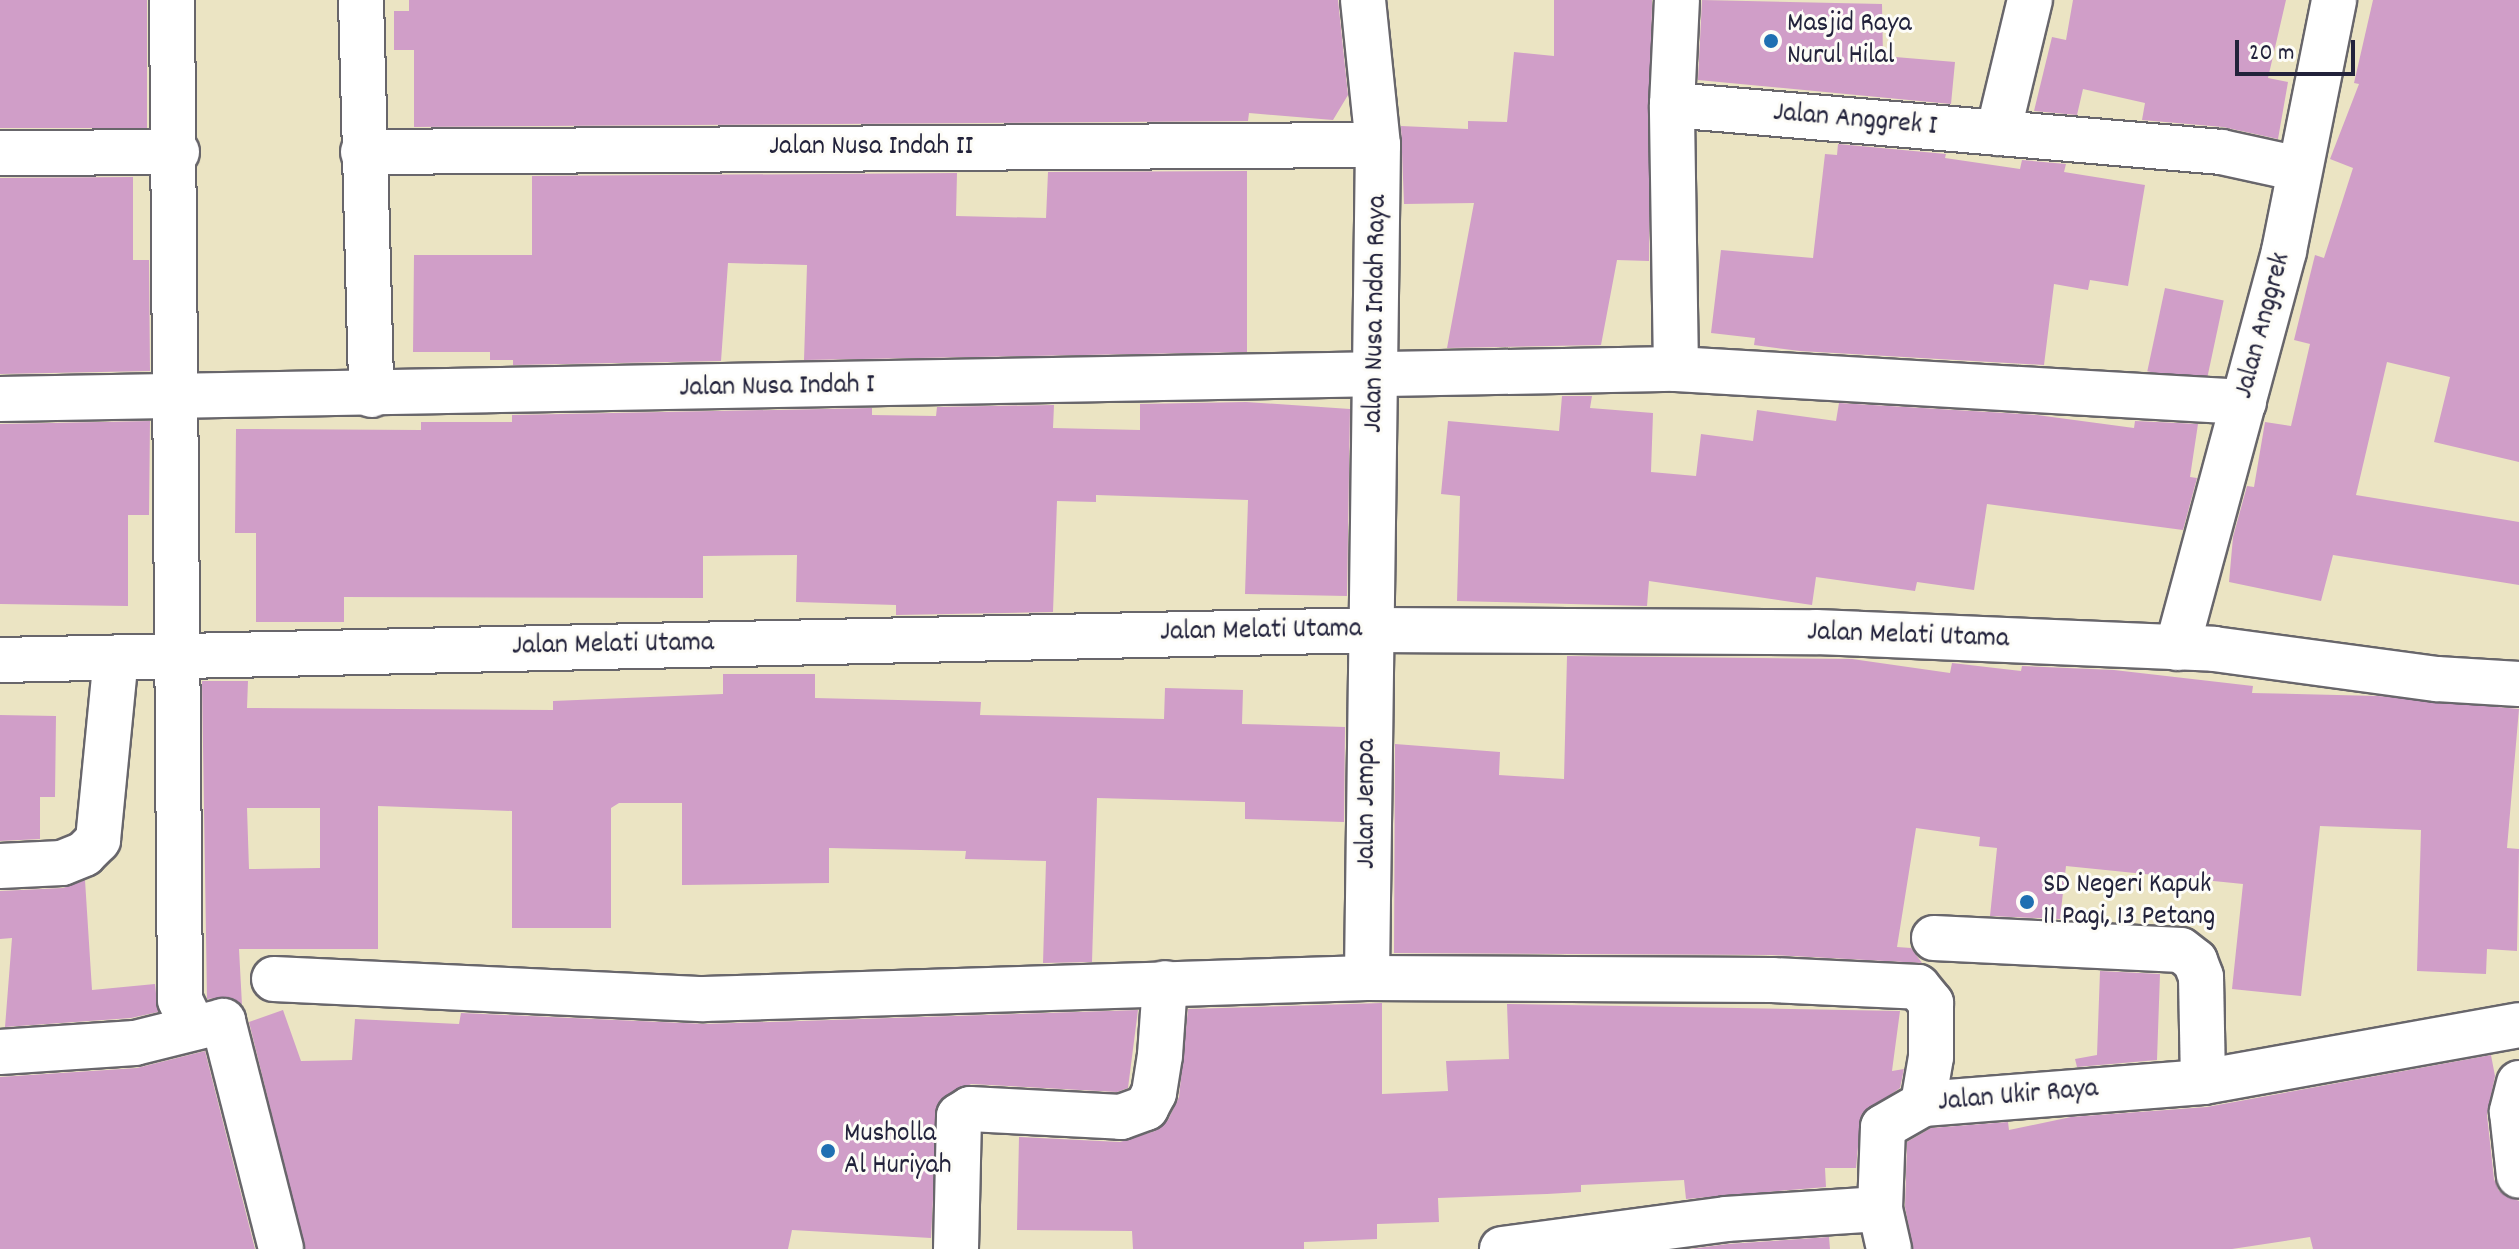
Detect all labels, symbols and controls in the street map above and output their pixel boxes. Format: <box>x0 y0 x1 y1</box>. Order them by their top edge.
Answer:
place label: Masjid Raya Nurul Hilal <box>1787 8 1912 74</box>
scale bar <box>2239 24 2359 74</box>
marker: Masjid Raya Nurul Hilal <box>1762 32 1780 50</box>
text: 20 m <box>2249 37 2295 71</box>
street label: Jalan Anggrek I <box>1772 97 1938 145</box>
street label: Jalan Nusa Indah II <box>769 131 973 165</box>
street label: Jalan Nusa Indah Raya <box>1358 195 1396 433</box>
street label: Jalan Anggrek <box>2228 249 2300 403</box>
street label: Jalan Nusa Indah I <box>679 369 875 407</box>
street label: Jalan Melati Utama <box>1160 613 1362 651</box>
street label: Jalan Melati Utama <box>1806 617 2010 657</box>
street label: Jalan Melati Utama <box>512 627 714 665</box>
street label: Jalan Jempa <box>1351 739 1385 869</box>
place label: SD Negeri Kapuk 11 Pagi, 13 Petang <box>2043 869 2215 935</box>
marker: SD Negeri Kapuk 11 Pagi, 13 Petang <box>2018 893 2036 911</box>
street label: Jalan Ukir Raya <box>1937 1073 2099 1121</box>
place label: Musholla Al Huriyah <box>844 1118 952 1184</box>
marker: Musholla Al Huriyah <box>819 1142 837 1160</box>

